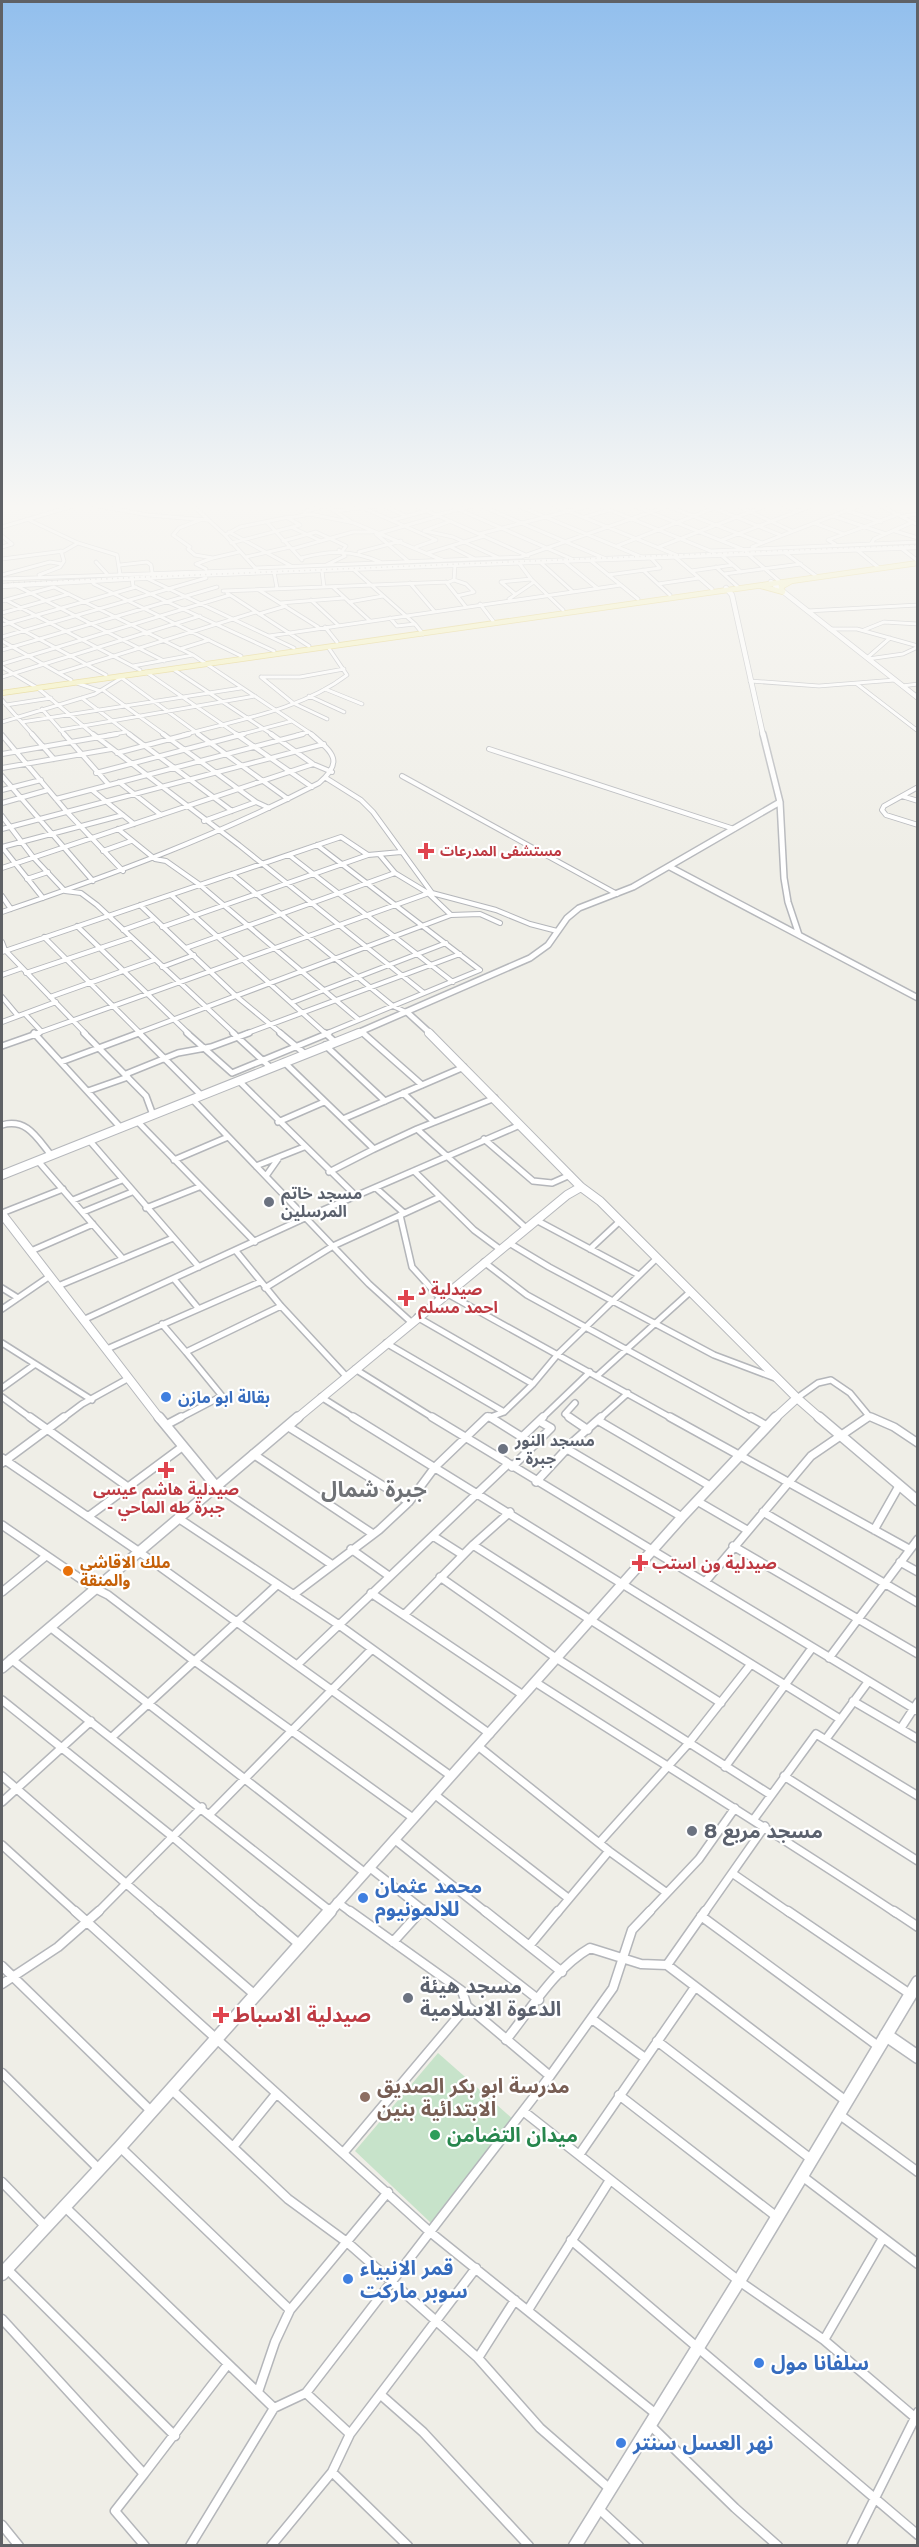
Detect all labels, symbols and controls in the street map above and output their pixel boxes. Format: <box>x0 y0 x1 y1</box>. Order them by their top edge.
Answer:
marker: مستشفى المدرعات <box>417 842 435 860</box>
place label: مستشفى المدرعات <box>440 842 562 860</box>
place label: مسجد خاتم المرسلين <box>281 1184 362 1221</box>
marker: مسجد خاتم المرسلين <box>262 1195 276 1209</box>
place label: صيدلية د احمد مسلم <box>418 1280 498 1320</box>
marker: صيدلية د احمد مسلم <box>399 1291 413 1305</box>
place label: بقالة ابو مازن <box>178 1388 270 1407</box>
marker: بقالة ابو مازن <box>159 1390 173 1404</box>
place label: مسجد النور - جبرة <box>514 1431 595 1468</box>
marker: مسجد النور - جبرة <box>496 1442 510 1456</box>
marker: صيدلية هاشم عيسى - جبرة طه الماحي <box>159 1463 173 1477</box>
district label: جبرة شمال <box>321 1476 427 1503</box>
place label: صيدلية هاشم عيسى - جبرة طه الماحي <box>93 1480 239 1520</box>
place label: ملك الاقاشي والمنقة <box>80 1553 171 1590</box>
place label: صيدلية ون استب <box>652 1554 777 1573</box>
marker: صيدلية ون استب <box>633 1556 647 1570</box>
marker: ملك الاقاشي والمنقة <box>61 1564 75 1578</box>
place label: مسجد مربع 8 <box>704 1819 823 1846</box>
marker: مسجد مربع 8 <box>685 1824 699 1838</box>
place label: محمد عثمان للالمونيوم <box>375 1874 482 1924</box>
marker: محمد عثمان للالمونيوم <box>356 1891 370 1905</box>
place label: مسجد هيئة الدعوة الاسلامية <box>420 1974 561 2021</box>
marker: مسجد هيئة الدعوة الاسلامية <box>401 1991 415 2005</box>
place label: صيدلية الاسباط <box>233 2003 371 2027</box>
marker: صيدلية الاسباط <box>214 2008 228 2022</box>
place label: مدرسة ابو بكر الصديق الابتدائية بنين <box>377 2074 570 2121</box>
marker: مدرسة ابو بكر الصديق الابتدائية بنين <box>358 2090 372 2104</box>
place label: ميدان التضامن <box>447 2123 578 2147</box>
marker: ميدان التضامن <box>428 2128 442 2142</box>
place label: قمر الانبياء سوبر ماركت <box>360 2256 468 2303</box>
marker: قمر الانبياء سوبر ماركت <box>341 2272 355 2286</box>
place label: سلفانا مول <box>771 2351 869 2375</box>
marker: سلفانا مول <box>752 2356 766 2370</box>
place label: نهر العسل سنتر <box>632 2431 774 2455</box>
marker: نهر العسل سنتر <box>614 2436 628 2450</box>

